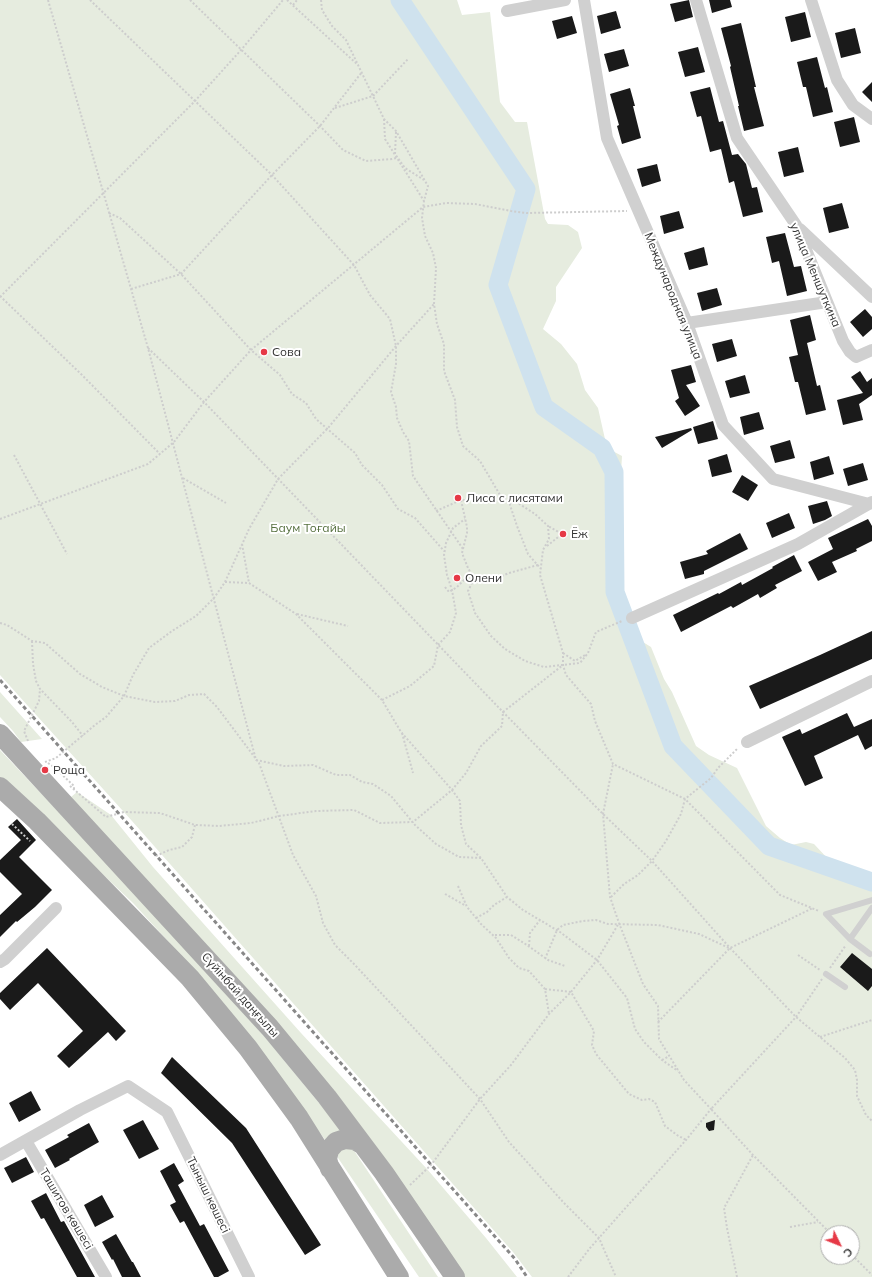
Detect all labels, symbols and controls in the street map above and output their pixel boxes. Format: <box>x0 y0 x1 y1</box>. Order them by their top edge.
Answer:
street label: улица Меншуткина <box>786 221 844 329</box>
street label: Международная улица <box>641 230 705 362</box>
place label: Сова <box>272 345 301 359</box>
marker: Сова <box>259 347 269 357</box>
place label: Лиса с лисятами <box>466 491 563 505</box>
marker: Лиса с лисятами <box>453 493 463 503</box>
park label: Баум Тоғайы <box>270 521 346 535</box>
place label: Ёж <box>571 527 588 541</box>
marker: Ёж <box>558 529 568 539</box>
place label: Олени <box>465 571 502 585</box>
marker: Олени <box>452 573 462 583</box>
place label: Роща <box>53 763 85 777</box>
marker: Роща <box>40 765 50 775</box>
street label: Сүйінбай даңғылы <box>198 950 282 1040</box>
street label: Тыныш көшесі <box>183 1154 233 1236</box>
street label: Ташитов көшесі <box>36 1166 96 1252</box>
north arrow <box>820 1225 860 1265</box>
text: С <box>840 1245 856 1260</box>

